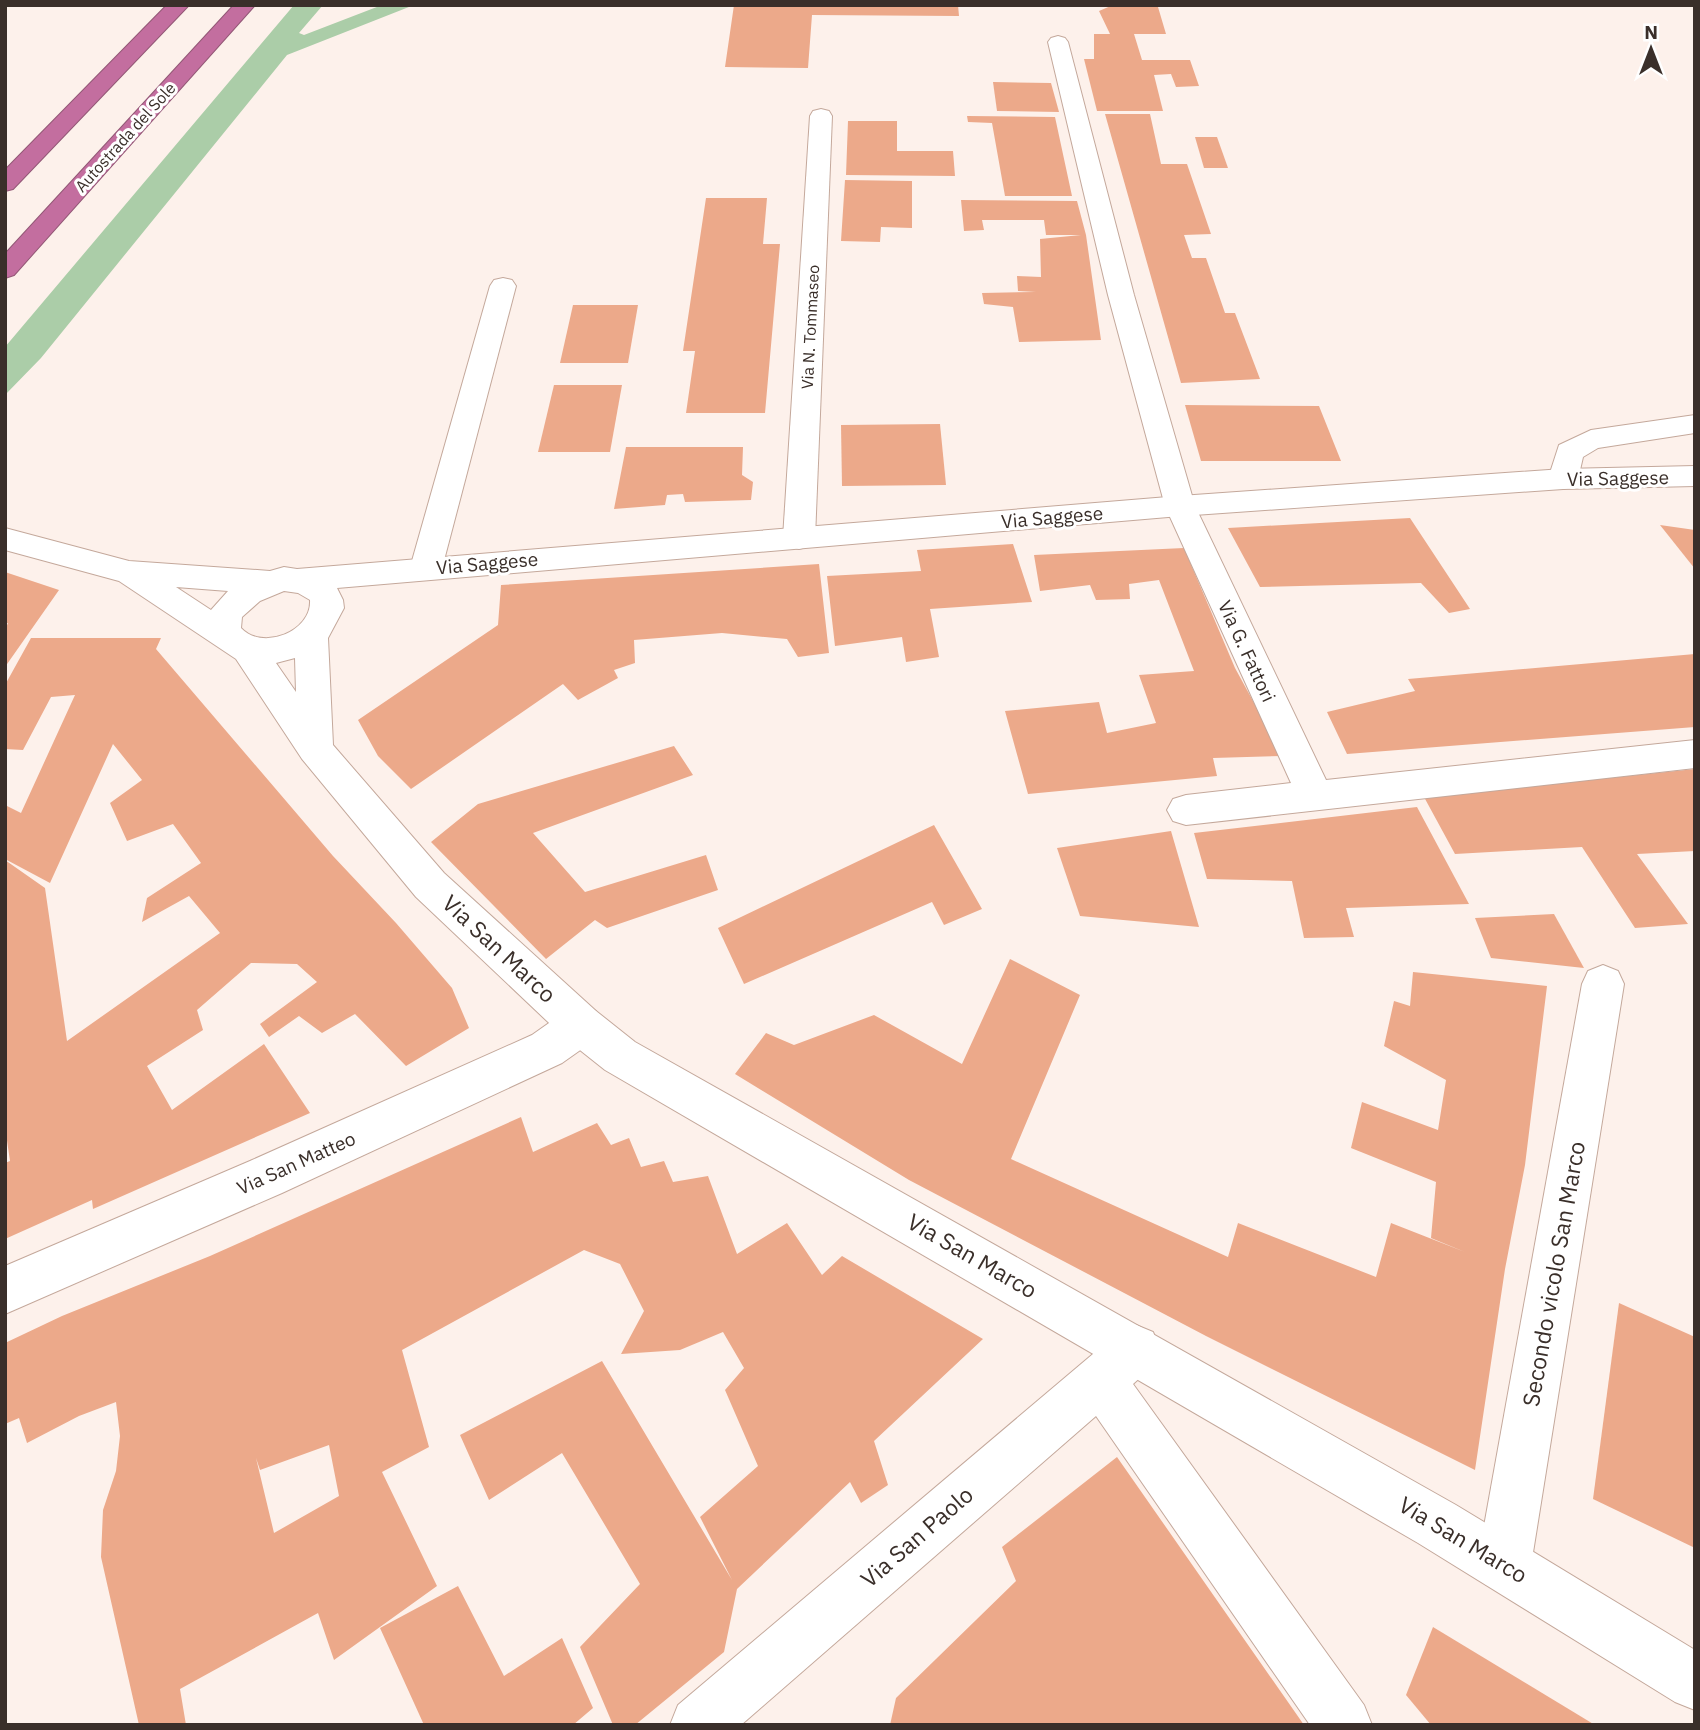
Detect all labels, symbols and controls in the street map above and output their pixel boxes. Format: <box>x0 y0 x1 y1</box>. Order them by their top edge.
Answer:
north arrow <box>1616 14 1686 84</box>
text: N <box>1644 20 1658 44</box>
street label: Autostrada del Sole <box>70 78 180 196</box>
street label: Via N. Tommaseo <box>797 264 823 390</box>
street label: Via Saggese <box>1567 465 1669 491</box>
street label: Via Saggese <box>1000 501 1104 533</box>
street label: Via Saggese <box>435 547 539 579</box>
street label: Via G. Fattori <box>1213 596 1281 706</box>
street label: Via San Marco <box>436 888 563 1009</box>
street label: Via San Matteo <box>233 1126 359 1200</box>
street label: Secondo vicolo San Marco <box>1515 1139 1591 1409</box>
street label: Via San Marco <box>902 1206 1043 1304</box>
street label: Via San Paolo <box>854 1479 979 1593</box>
street label: Via San Marco <box>1394 1489 1533 1589</box>

